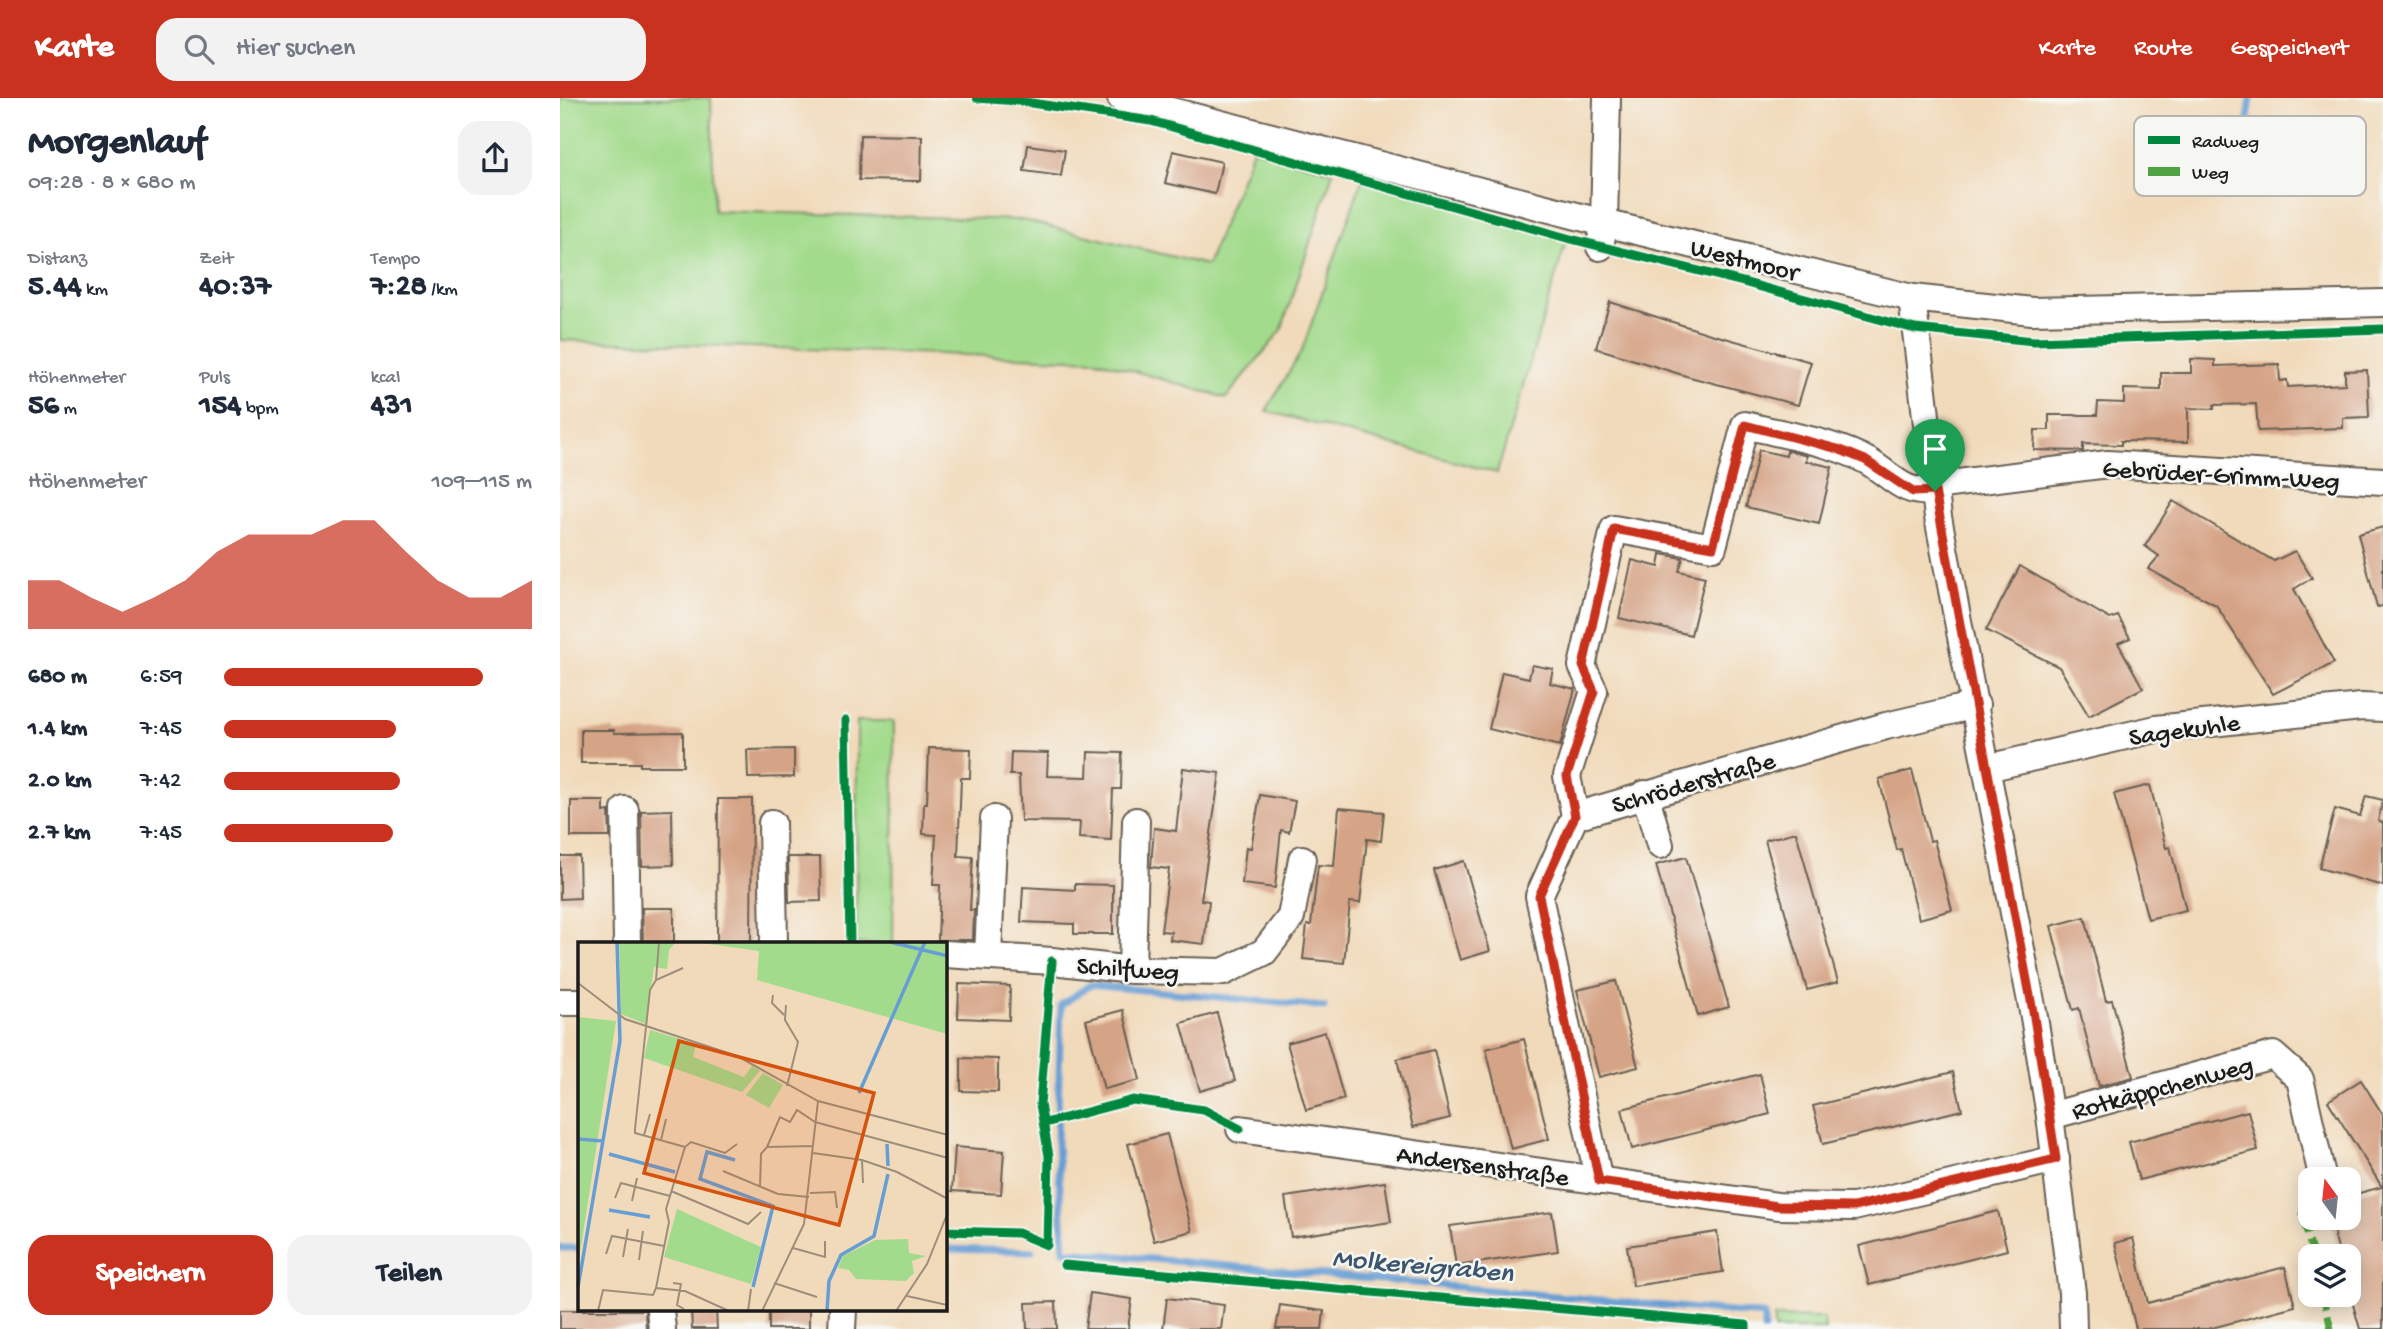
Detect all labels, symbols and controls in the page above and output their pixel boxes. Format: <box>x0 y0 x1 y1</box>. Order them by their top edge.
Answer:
search box <box>156 18 646 81</box>
text: Karte <box>35 30 114 68</box>
icon: search <box>180 30 218 68</box>
text: Hier suchen <box>236 34 355 65</box>
text: Karte <box>2039 35 2096 64</box>
text: Route <box>2134 35 2193 64</box>
text: Gespeichert <box>2231 35 2348 64</box>
legend <box>2134 116 2366 196</box>
button: share <box>458 121 532 195</box>
text: Morgenlauf <box>28 122 206 166</box>
text: Radweg <box>2192 132 2259 155</box>
text: Weg <box>2192 163 2229 186</box>
text: 09:28 · 8 × 680 m <box>28 170 196 197</box>
street label: Westmoor <box>1687 234 1804 291</box>
text: Distanz <box>28 248 87 271</box>
text: Zeit <box>199 248 233 271</box>
text: Tempo <box>371 248 420 271</box>
text: 5.44 <box>28 271 82 306</box>
text: 40:37 <box>199 271 271 306</box>
text: 7:28 <box>371 271 427 306</box>
text: km <box>82 279 108 302</box>
text: /km <box>427 279 458 302</box>
text: Höhenmeter <box>28 367 125 390</box>
text: Puls <box>199 367 230 390</box>
text: kcal <box>371 367 400 390</box>
text: 56 <box>28 390 59 425</box>
text: 154 <box>199 390 241 425</box>
text: 431 <box>371 390 413 425</box>
text: m <box>59 398 77 421</box>
text: bpm <box>241 398 279 421</box>
pin <box>1905 419 1965 491</box>
icon: arrive <box>1916 430 1954 468</box>
street label: Gebrüder-Grimm-Weg <box>2101 456 2340 499</box>
text: Höhenmeter <box>28 469 146 496</box>
text: 109–115 m <box>432 469 532 496</box>
text: 680 m <box>28 664 87 691</box>
text: 6:59 <box>140 664 183 691</box>
street label: Sagekuhle <box>2127 709 2243 756</box>
text: 1.4 km <box>28 716 87 743</box>
text: 7:45 <box>140 716 182 743</box>
street label: Schröderstraße <box>1609 747 1780 823</box>
text: 2.0 km <box>28 768 92 795</box>
text: 7:42 <box>140 768 181 795</box>
text: 2.7 km <box>28 820 91 847</box>
text: 7:45 <box>140 820 182 847</box>
inset map <box>578 942 947 1312</box>
street label: Schilfweg <box>1075 952 1180 991</box>
street label: Rotkäppchenweg <box>2069 1051 2257 1129</box>
street label: Andersenstraße <box>1394 1141 1571 1196</box>
north arrow <box>2298 1167 2361 1230</box>
map controls <box>2298 1167 2361 1307</box>
button: Speichern <box>28 1235 273 1315</box>
button: Teilen <box>287 1235 532 1315</box>
water label: Molkereigraben <box>1331 1243 1515 1292</box>
button: layers <box>2298 1244 2361 1307</box>

